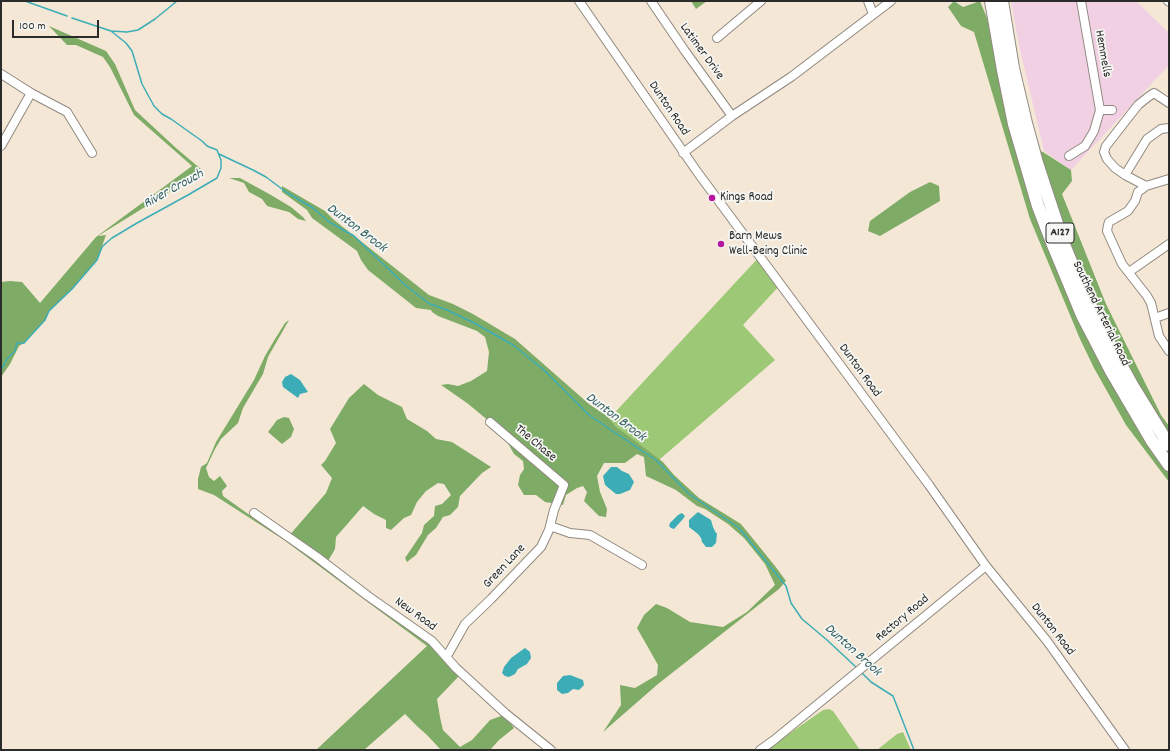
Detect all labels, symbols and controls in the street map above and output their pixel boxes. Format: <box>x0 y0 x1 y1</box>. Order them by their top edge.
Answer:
scale bar <box>14 12 101 38</box>
text: 100 m <box>19 18 46 35</box>
street label: Latimer Drive <box>675 21 727 83</box>
street label: Hemmells <box>1090 29 1114 79</box>
street label: Dunton Road <box>644 79 692 139</box>
water label: River Crouch <box>141 167 207 213</box>
place label: Kings Road <box>720 190 773 206</box>
marker: Kings Road <box>707 193 717 203</box>
water label: Dunton Brook <box>323 201 389 257</box>
road number: A127 <box>1046 223 1074 243</box>
place label: Barn Mews Well-Being Clinic <box>729 229 807 260</box>
marker: Barn Mews Well-Being Clinic <box>716 239 726 249</box>
street label: Southend Arterial Road <box>1068 259 1132 369</box>
street label: Dunton Road <box>834 341 884 401</box>
water label: Dunton Brook <box>582 390 648 446</box>
street label: The Chase <box>511 422 559 466</box>
street label: Green Lane <box>481 542 529 592</box>
street label: Rectory Road <box>873 592 933 646</box>
street label: New Road <box>391 595 439 635</box>
street label: Dunton Road <box>1027 601 1077 659</box>
water label: Dunton Brook <box>820 621 884 681</box>

